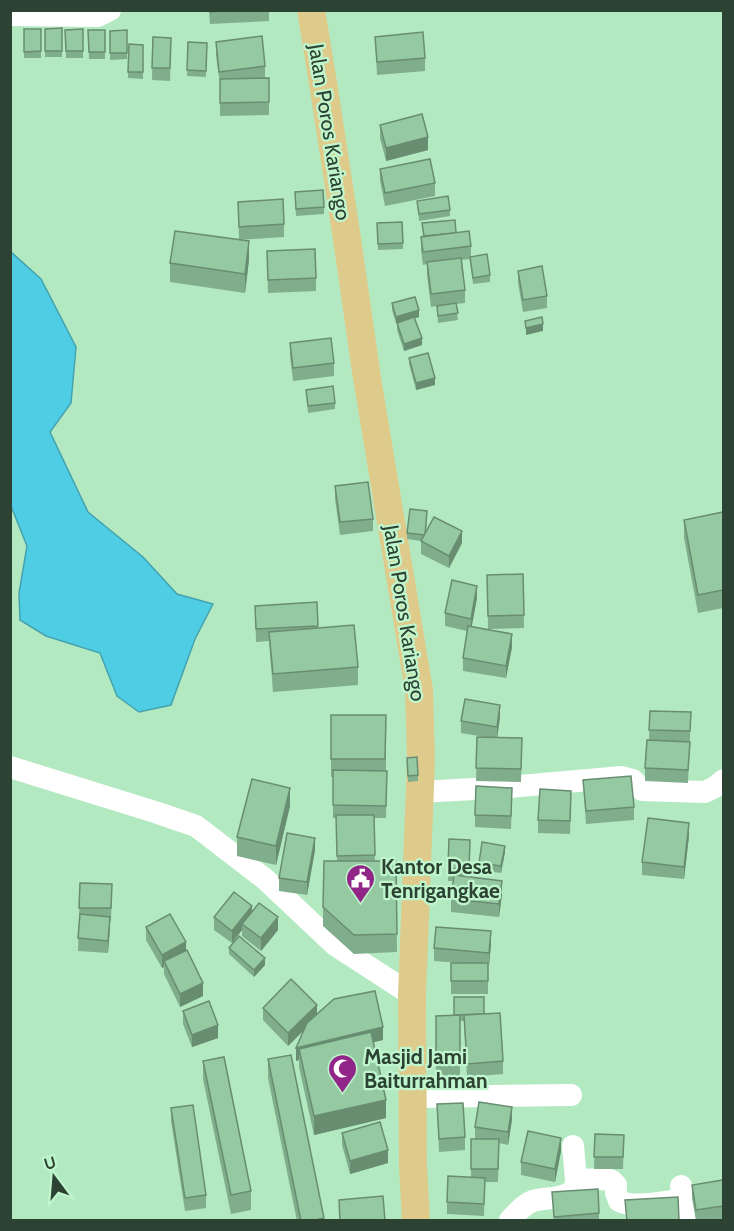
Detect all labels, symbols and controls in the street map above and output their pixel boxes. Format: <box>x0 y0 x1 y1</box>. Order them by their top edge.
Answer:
street label: Jalan Poros Kariango <box>304 41 356 222</box>
street label: Jalan Poros Kariango <box>379 522 431 703</box>
place label: Kantor Desa Tenrigangkae <box>381 854 500 903</box>
public building icon: Kantor Desa Tenrigangkae <box>344 862 376 904</box>
place label: Masjid Jami Baiturrahman <box>364 1044 488 1093</box>
mosque icon: Masjid Jami Baiturrahman <box>327 1052 359 1094</box>
north arrow <box>24 1147 84 1207</box>
text: U <box>42 1152 58 1174</box>

